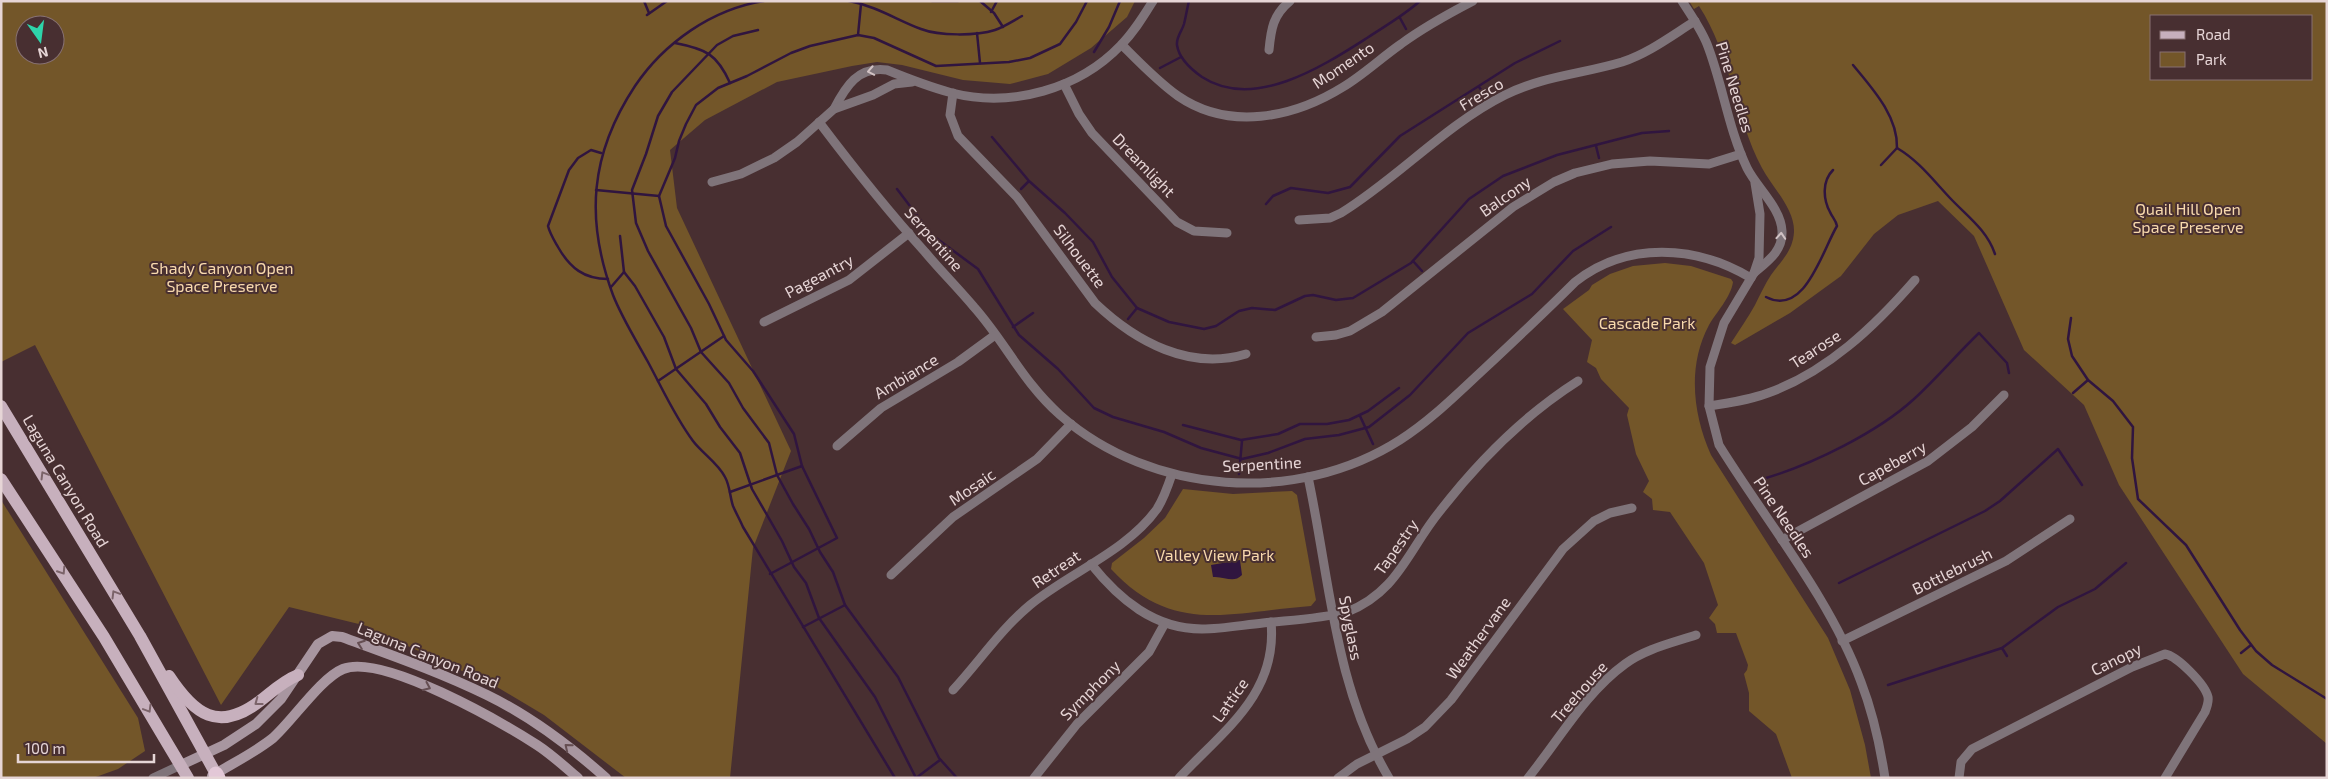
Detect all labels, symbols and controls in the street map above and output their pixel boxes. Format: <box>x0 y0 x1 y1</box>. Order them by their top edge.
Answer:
north arrow <box>15 15 65 65</box>
legend <box>2150 15 2313 80</box>
text: Road <box>2196 25 2231 43</box>
street label: Momento <box>1308 37 1377 92</box>
street label: Pine Needles <box>1713 39 1758 135</box>
text: N <box>36 44 50 63</box>
text: Park <box>2196 50 2227 68</box>
one-way arrow <box>867 65 876 76</box>
street label: Fresco <box>1455 73 1506 114</box>
street label: Dreamlight <box>1109 129 1179 200</box>
street label: Balcony <box>1476 171 1534 220</box>
park label: Quail Hill Open Space Preserve <box>2132 199 2244 236</box>
street label: Serpentine <box>901 203 967 275</box>
street label: Silhouette <box>1050 220 1110 291</box>
one-way arrow <box>1776 232 1787 240</box>
street label: Pageantry <box>781 249 857 301</box>
park label: Shady Canyon Open Space Preserve <box>150 258 294 295</box>
park label: Cascade Park <box>1599 313 1695 332</box>
street label: Tearose <box>1786 325 1844 372</box>
street label: Ambiance <box>870 349 941 402</box>
street label: Laguna Canyon Road <box>19 411 113 550</box>
street label: Capeberry <box>1854 436 1930 489</box>
street label: Serpentine <box>1222 452 1302 475</box>
street label: Mosaic <box>945 464 999 509</box>
one-way arrow <box>40 472 50 481</box>
street label: Pine Needles <box>1750 472 1819 561</box>
street label: Tapestry <box>1370 515 1422 578</box>
street label: Bottlebrush <box>1909 543 1995 598</box>
park label: Valley View Park <box>1156 545 1274 564</box>
street label: Retreat <box>1028 546 1083 592</box>
one-way arrow <box>56 565 65 575</box>
one-way arrow <box>111 591 121 600</box>
street label: Weathervane <box>1441 593 1514 683</box>
street label: Spyglass <box>1336 594 1367 662</box>
street label: Laguna Canyon Road <box>355 617 502 692</box>
street label: Canopy <box>2087 638 2145 679</box>
one-way arrow <box>357 640 366 650</box>
street label: Symphony <box>1056 655 1124 724</box>
street label: Treehouse <box>1547 657 1611 726</box>
street label: Lattice <box>1208 674 1252 725</box>
one-way arrow <box>422 680 431 691</box>
one-way arrow <box>255 696 264 704</box>
one-way arrow <box>141 704 151 713</box>
scale bar <box>18 732 154 764</box>
text: 100 m <box>25 739 66 757</box>
one-way arrow <box>564 744 574 753</box>

